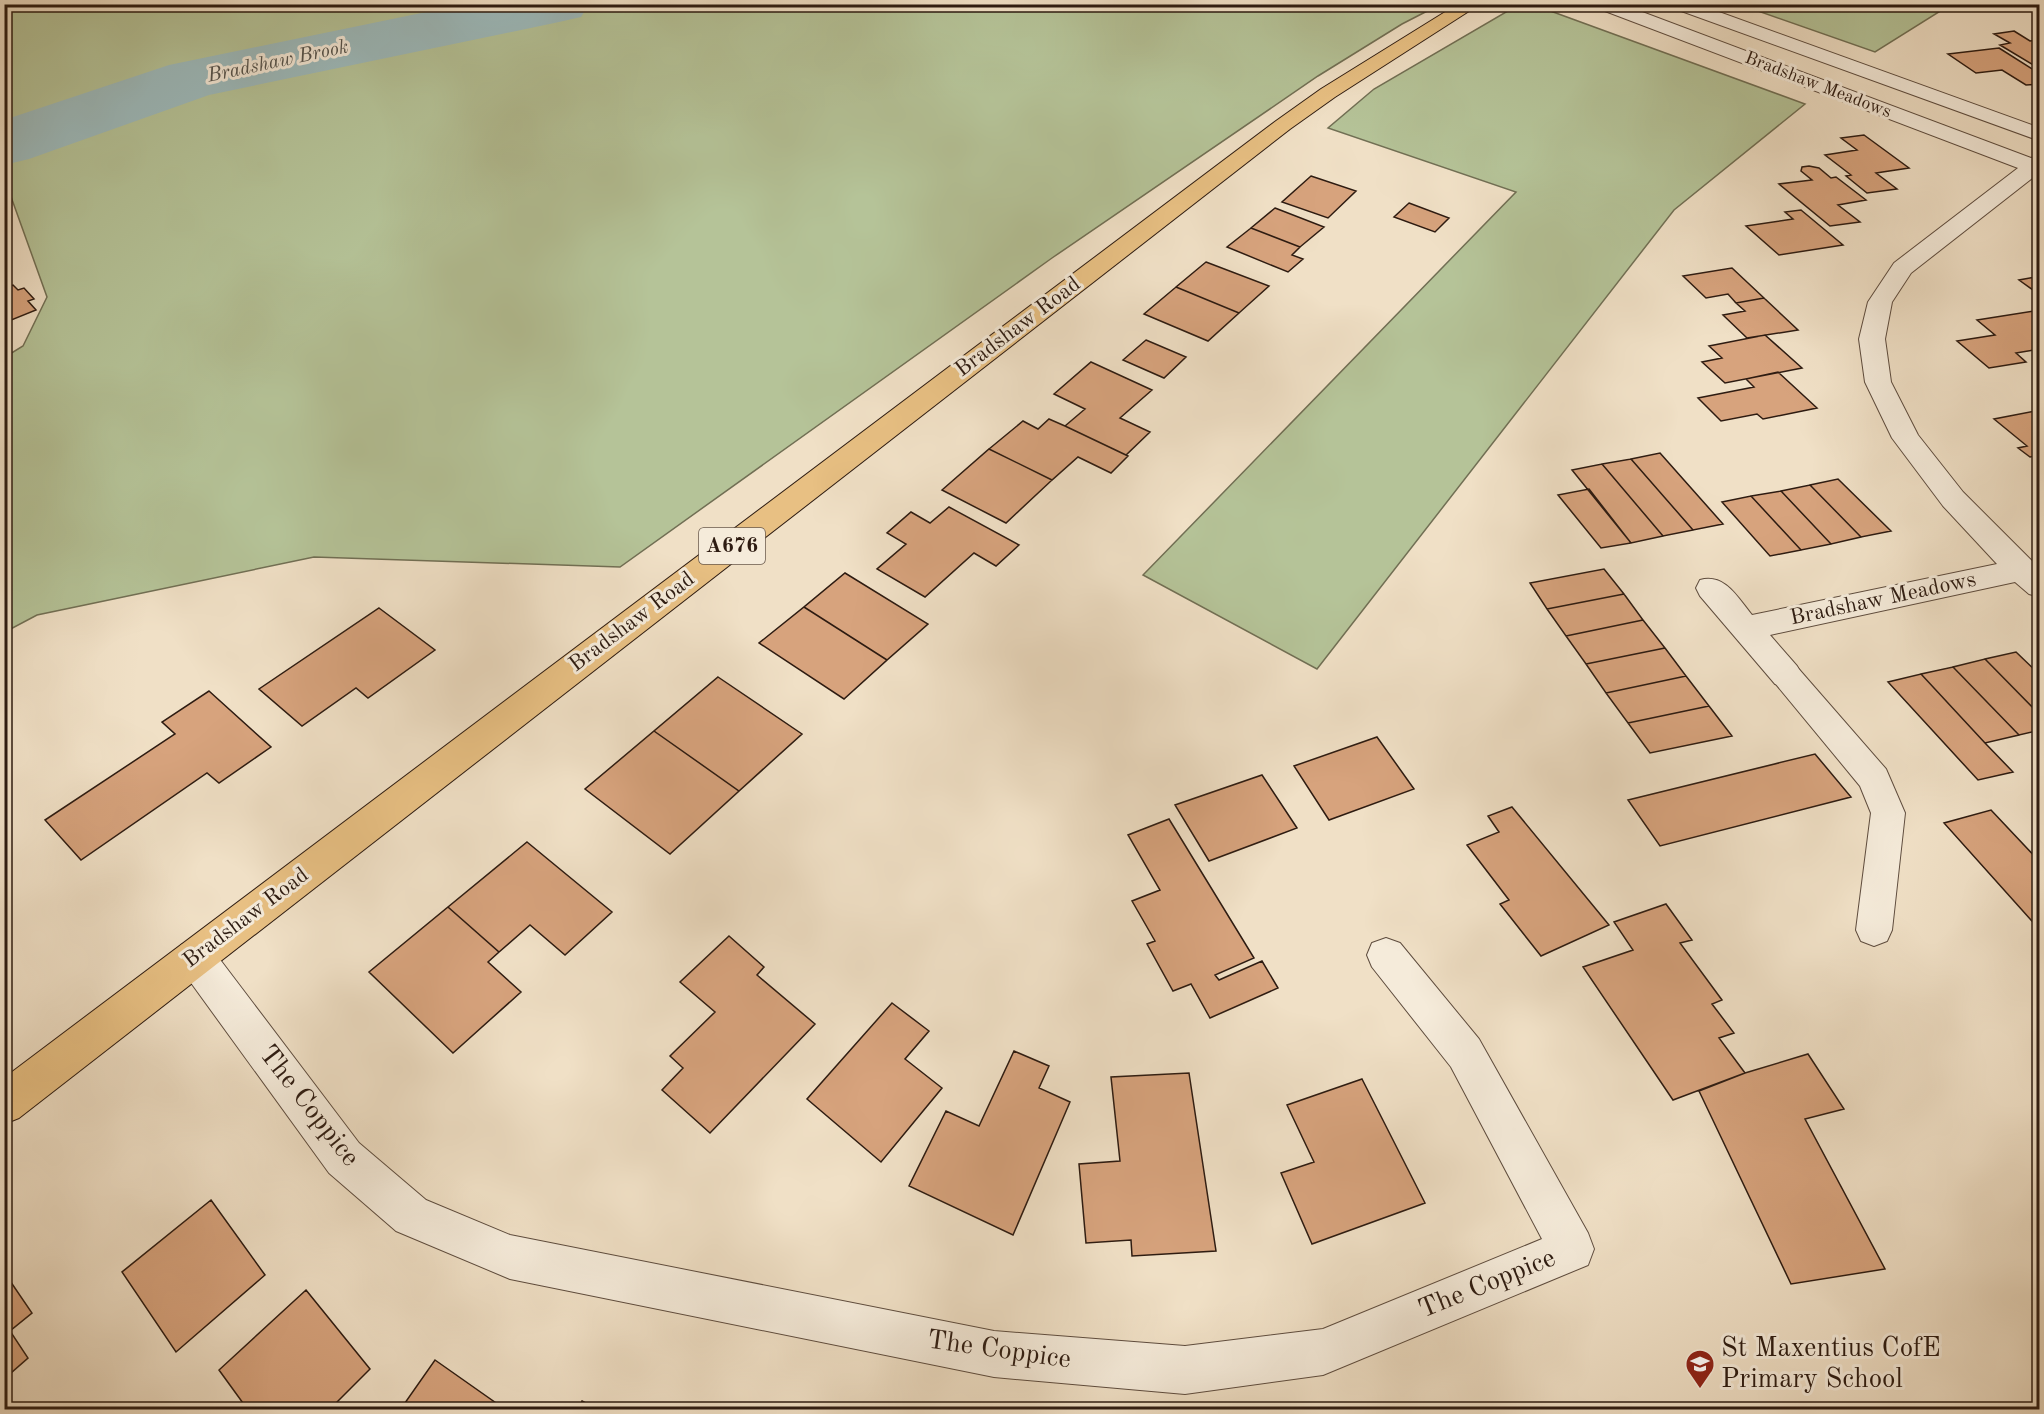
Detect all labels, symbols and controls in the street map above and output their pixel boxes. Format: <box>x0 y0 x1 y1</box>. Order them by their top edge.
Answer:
water label: Bradshaw Brook <box>205 37 351 87</box>
street label: Bradshaw Meadows <box>1742 49 1894 121</box>
street label: Bradshaw Road <box>951 273 1085 381</box>
road number: A676 <box>699 528 765 564</box>
street label: Bradshaw Road <box>565 568 699 676</box>
street label: Bradshaw Meadows <box>1788 569 1978 629</box>
street label: Bradshaw Road <box>179 864 313 972</box>
street label: The Coppice <box>254 1041 364 1171</box>
street label: The Coppice <box>1415 1244 1559 1324</box>
street label: The Coppice <box>925 1327 1073 1373</box>
place label: St Maxentius CofE Primary School <box>1721 1335 1941 1393</box>
school or university icon: St Maxentius CofE Primary School <box>1684 1348 1716 1390</box>

